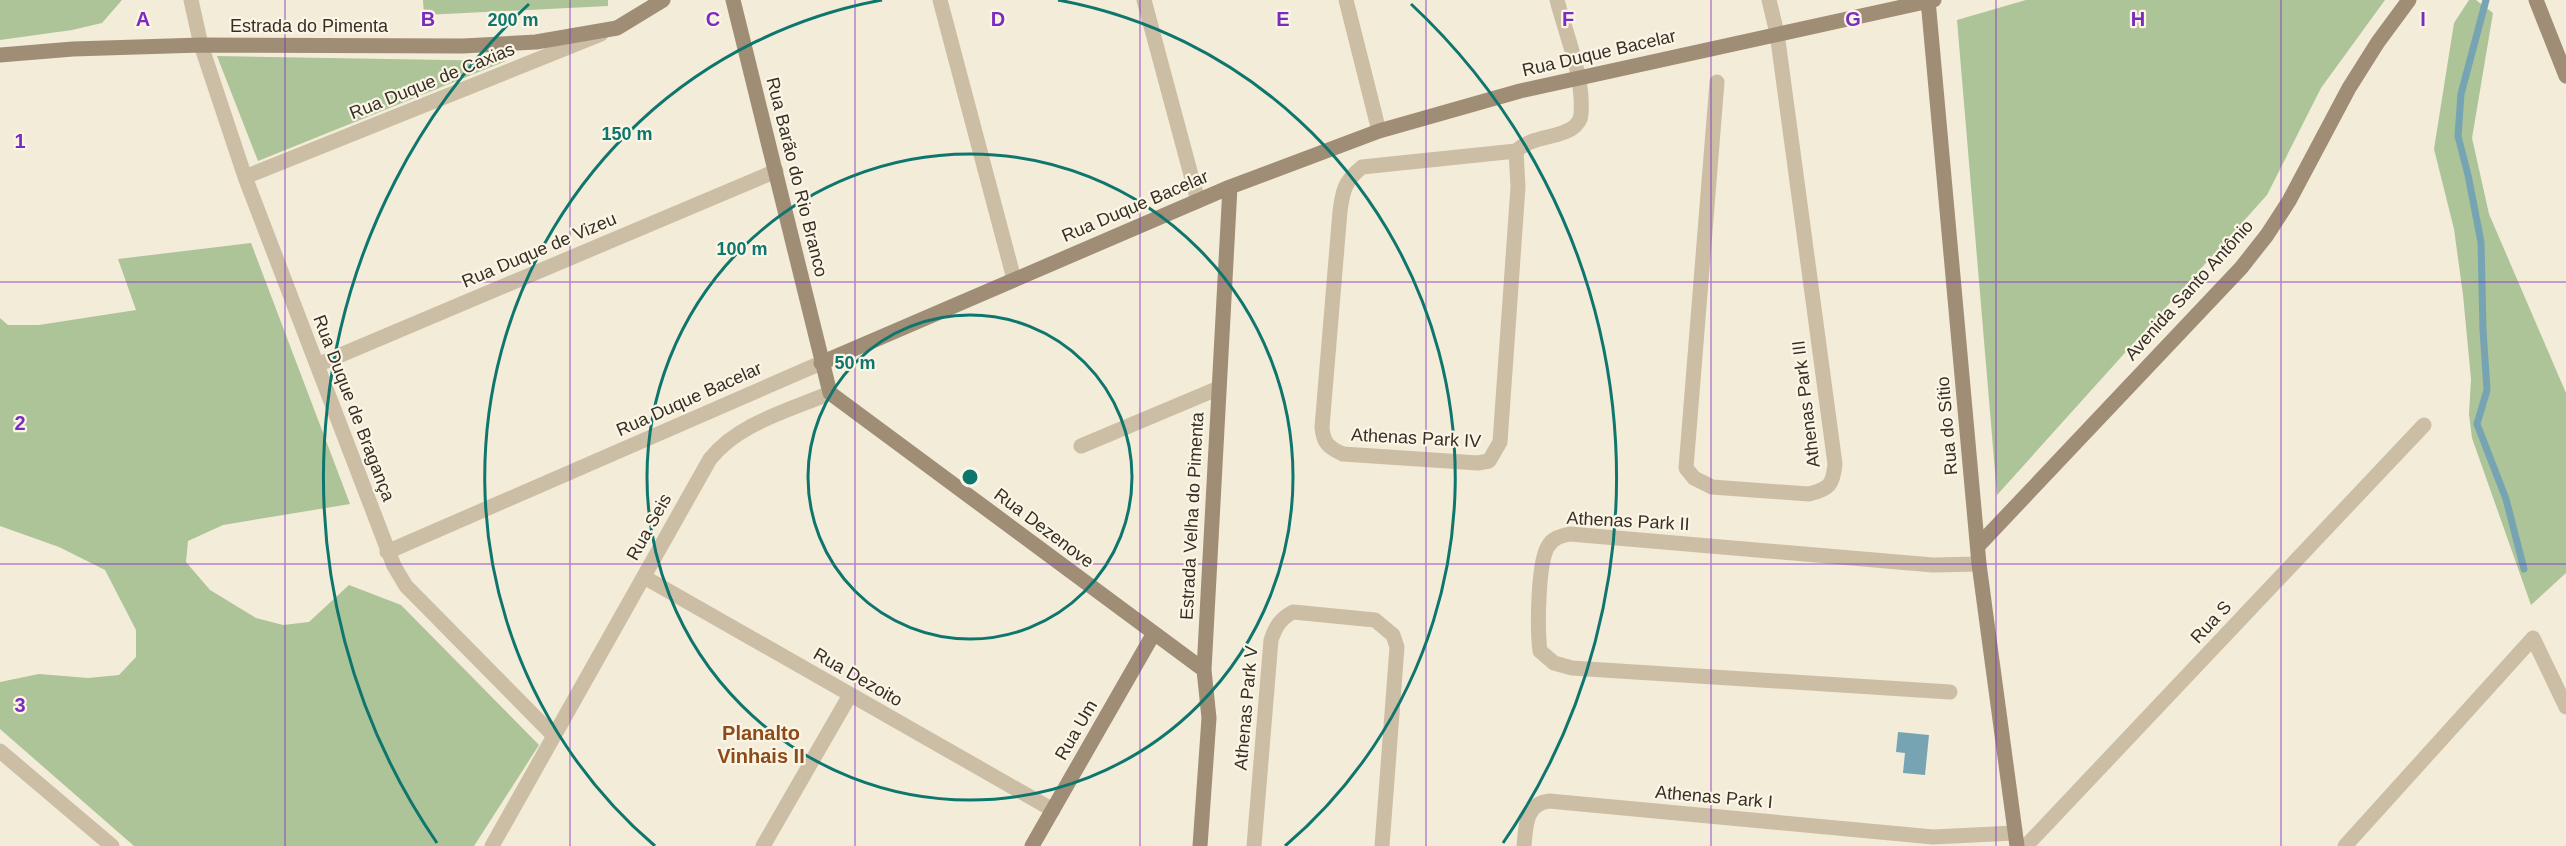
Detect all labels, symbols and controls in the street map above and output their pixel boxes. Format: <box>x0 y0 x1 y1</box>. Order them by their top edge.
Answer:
text: A <box>136 8 150 30</box>
text: B <box>421 8 435 30</box>
text: C <box>706 8 720 30</box>
text: D <box>991 8 1005 30</box>
text: E <box>1276 8 1290 30</box>
text: F <box>1562 8 1574 30</box>
text: G <box>1845 8 1861 30</box>
text: H <box>2131 8 2145 30</box>
text: I <box>2420 8 2426 30</box>
text: 200 m <box>487 10 539 30</box>
street label: Estrada do Pimenta <box>230 16 389 36</box>
street label: Rua Duque Bacelar <box>1520 26 1678 80</box>
street label: Rua Duque de Caxias <box>347 39 517 123</box>
street label: Rua Barão do Rio Branco <box>762 75 832 279</box>
text: 150 m <box>601 124 653 144</box>
text: 1 <box>14 130 26 152</box>
street label: Rua Duque Bacelar <box>1059 166 1211 246</box>
street label: Rua Duque de Vizeu <box>459 208 619 292</box>
street label: Avenida Santo Antônio <box>2121 216 2257 364</box>
text: 100 m <box>716 239 768 259</box>
street label: Rua Duque de Bragança <box>309 312 399 505</box>
street label: Athenas Park III <box>1788 339 1824 469</box>
text: 50 m <box>834 353 876 373</box>
street label: Rua Duque Bacelar <box>613 358 765 440</box>
street label: Rua do Sítio <box>1933 376 1961 476</box>
street label: Estrada Velha do Pimenta <box>1177 411 1207 620</box>
text: 2 <box>14 412 26 434</box>
street label: Athenas Park IV <box>1351 425 1481 451</box>
centre of rings <box>960 467 980 487</box>
street label: Rua Dezenove <box>990 484 1098 572</box>
street label: Rua Seis <box>623 490 675 564</box>
street label: Athenas Park II <box>1566 508 1690 534</box>
street label: Rua S <box>2187 597 2235 647</box>
street label: Rua Dezoito <box>810 644 906 710</box>
street label: Athenas Park V <box>1231 645 1261 771</box>
text: 3 <box>14 694 26 716</box>
street label: Rua Um <box>1051 696 1101 764</box>
district label: Planalto Vinhais II <box>717 722 805 767</box>
street label: Athenas Park I <box>1654 782 1774 812</box>

